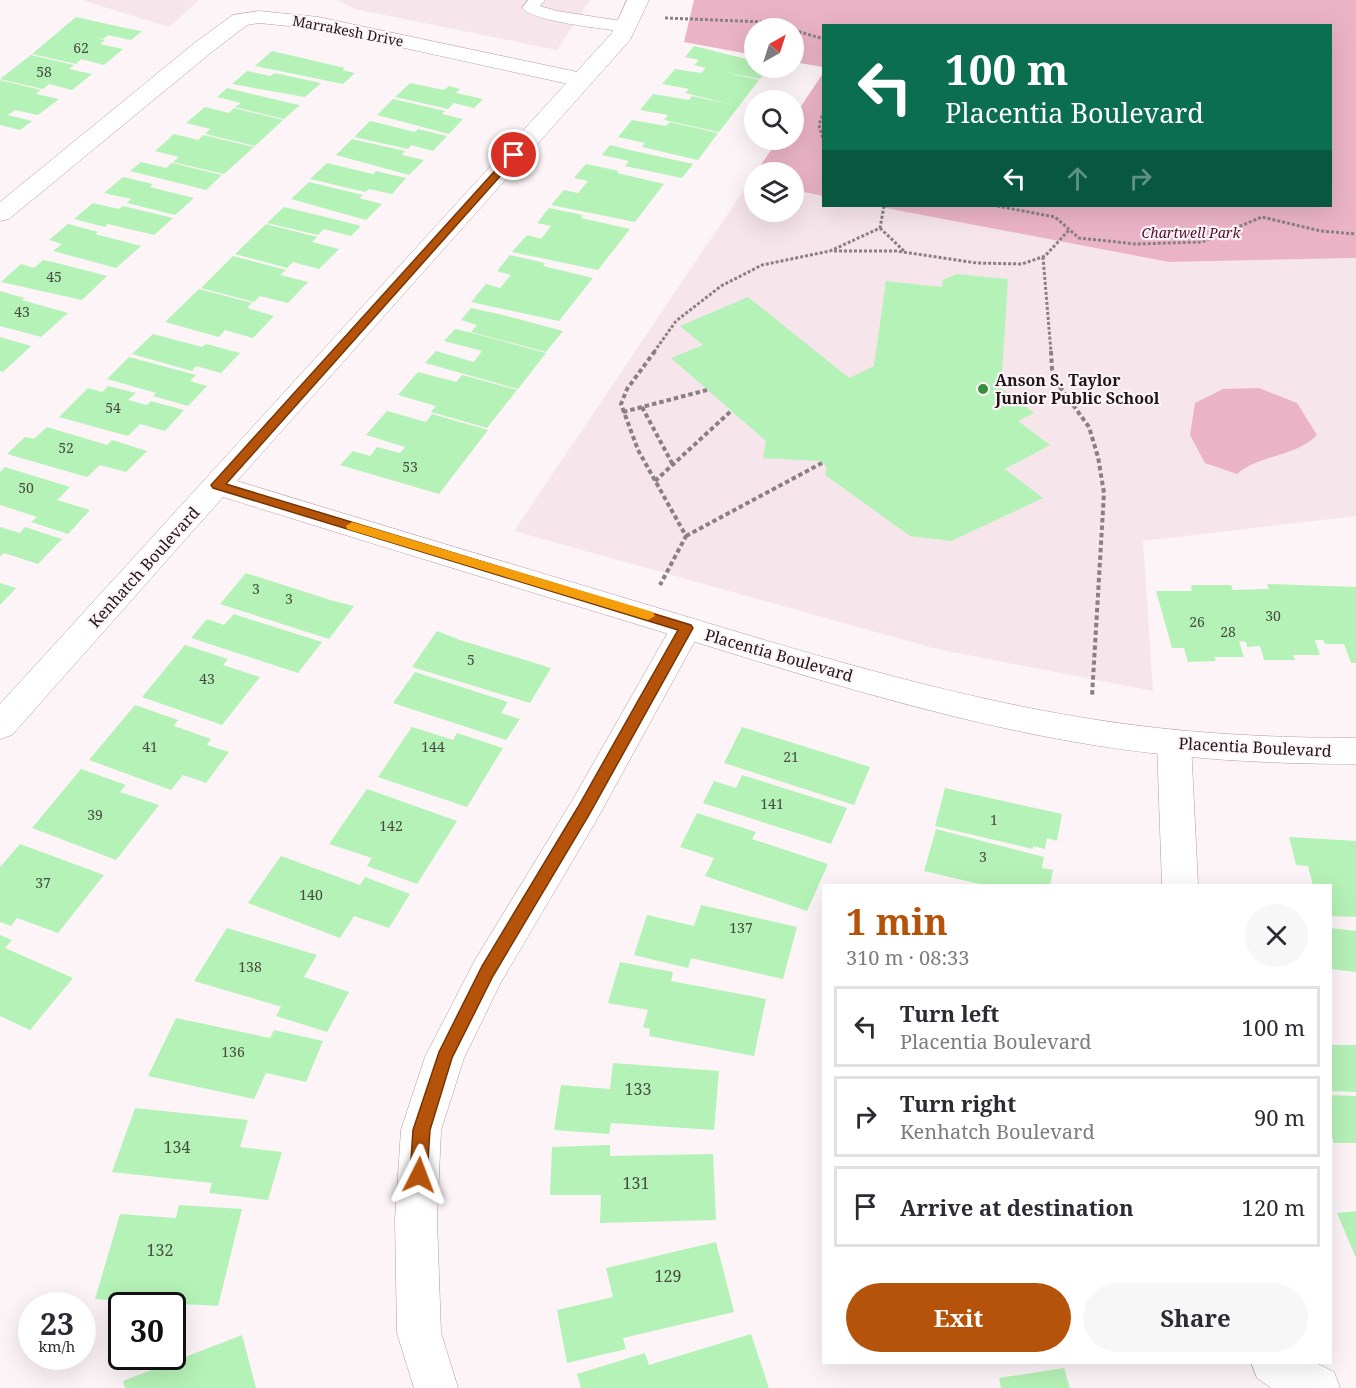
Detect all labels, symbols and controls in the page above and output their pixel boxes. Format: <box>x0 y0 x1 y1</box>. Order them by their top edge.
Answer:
street label: Marrakesh Drive <box>291 10 405 51</box>
north arrow <box>744 18 804 78</box>
map controls <box>744 18 804 222</box>
house number: 62 <box>73 38 89 57</box>
text: 100 m <box>945 40 1069 97</box>
icon: left <box>846 48 924 126</box>
house number: 58 <box>36 62 52 81</box>
button: search <box>744 90 804 150</box>
text: Placentia Boulevard <box>945 94 1204 131</box>
pin <box>488 129 539 180</box>
icon: arrive <box>497 138 530 171</box>
button: layers <box>744 162 804 222</box>
icon: left <box>998 162 1031 195</box>
icon: ahead <box>1061 162 1094 195</box>
icon: right <box>1124 162 1157 195</box>
park label: Chartwell Park <box>1142 223 1241 242</box>
house number: 45 <box>46 267 62 286</box>
house number: 43 <box>14 302 30 321</box>
place label: Anson S. Taylor Junior Public School <box>994 369 1160 409</box>
marker: Anson S. Taylor Junior Public School <box>976 382 990 396</box>
house number: 54 <box>105 398 121 417</box>
house number: 52 <box>58 438 74 457</box>
house number: 53 <box>402 457 418 476</box>
house number: 50 <box>18 478 34 497</box>
street label: Kenhatch Boulevard <box>84 502 204 632</box>
house number: 3 <box>252 579 260 598</box>
house number: 3 <box>285 589 293 608</box>
house number: 30 <box>1265 606 1281 625</box>
house number: 26 <box>1189 612 1205 631</box>
house number: 28 <box>1220 622 1236 641</box>
street label: Placentia Boulevard <box>702 623 856 687</box>
house number: 5 <box>467 650 475 669</box>
house number: 43 <box>199 669 215 688</box>
street label: Placentia Boulevard <box>1178 732 1332 762</box>
house number: 41 <box>142 737 158 756</box>
house number: 144 <box>421 737 445 756</box>
house number: 21 <box>783 747 799 766</box>
house number: 141 <box>760 794 784 813</box>
house number: 39 <box>87 805 103 824</box>
house number: 1 <box>990 810 998 829</box>
house number: 142 <box>379 816 403 835</box>
house number: 3 <box>979 847 987 866</box>
house number: 37 <box>35 873 51 892</box>
house number: 140 <box>299 885 323 904</box>
text: 1 min <box>846 897 948 946</box>
button: close <box>1245 904 1308 967</box>
house number: 137 <box>729 918 753 937</box>
text: 310 m · 08:33 <box>846 944 969 971</box>
house number: 138 <box>238 957 262 976</box>
text: Turn left <box>900 998 999 1028</box>
icon: left <box>849 1010 882 1043</box>
text: 100 m <box>1242 1012 1305 1042</box>
text: Placentia Boulevard <box>900 1028 1092 1055</box>
house number: 136 <box>221 1042 245 1061</box>
house number: 133 <box>625 1078 651 1100</box>
text: Turn right <box>900 1088 1016 1118</box>
icon: right <box>849 1100 882 1133</box>
text: 90 m <box>1254 1102 1305 1132</box>
text: Kenhatch Boulevard <box>900 1118 1095 1145</box>
house number: 134 <box>164 1136 190 1158</box>
position arrow <box>387 1143 451 1207</box>
house number: 131 <box>623 1172 649 1194</box>
icon: arrive <box>849 1190 882 1223</box>
text: Arrive at destination <box>900 1192 1134 1222</box>
text: 120 m <box>1242 1192 1305 1222</box>
house number: 132 <box>147 1239 173 1261</box>
house number: 129 <box>655 1265 681 1287</box>
button: Exit <box>846 1283 1071 1352</box>
button: Share <box>1083 1283 1308 1352</box>
speed limit sign: 30 <box>108 1292 186 1370</box>
text: 23 <box>40 1303 74 1344</box>
text: km/h <box>39 1336 75 1356</box>

